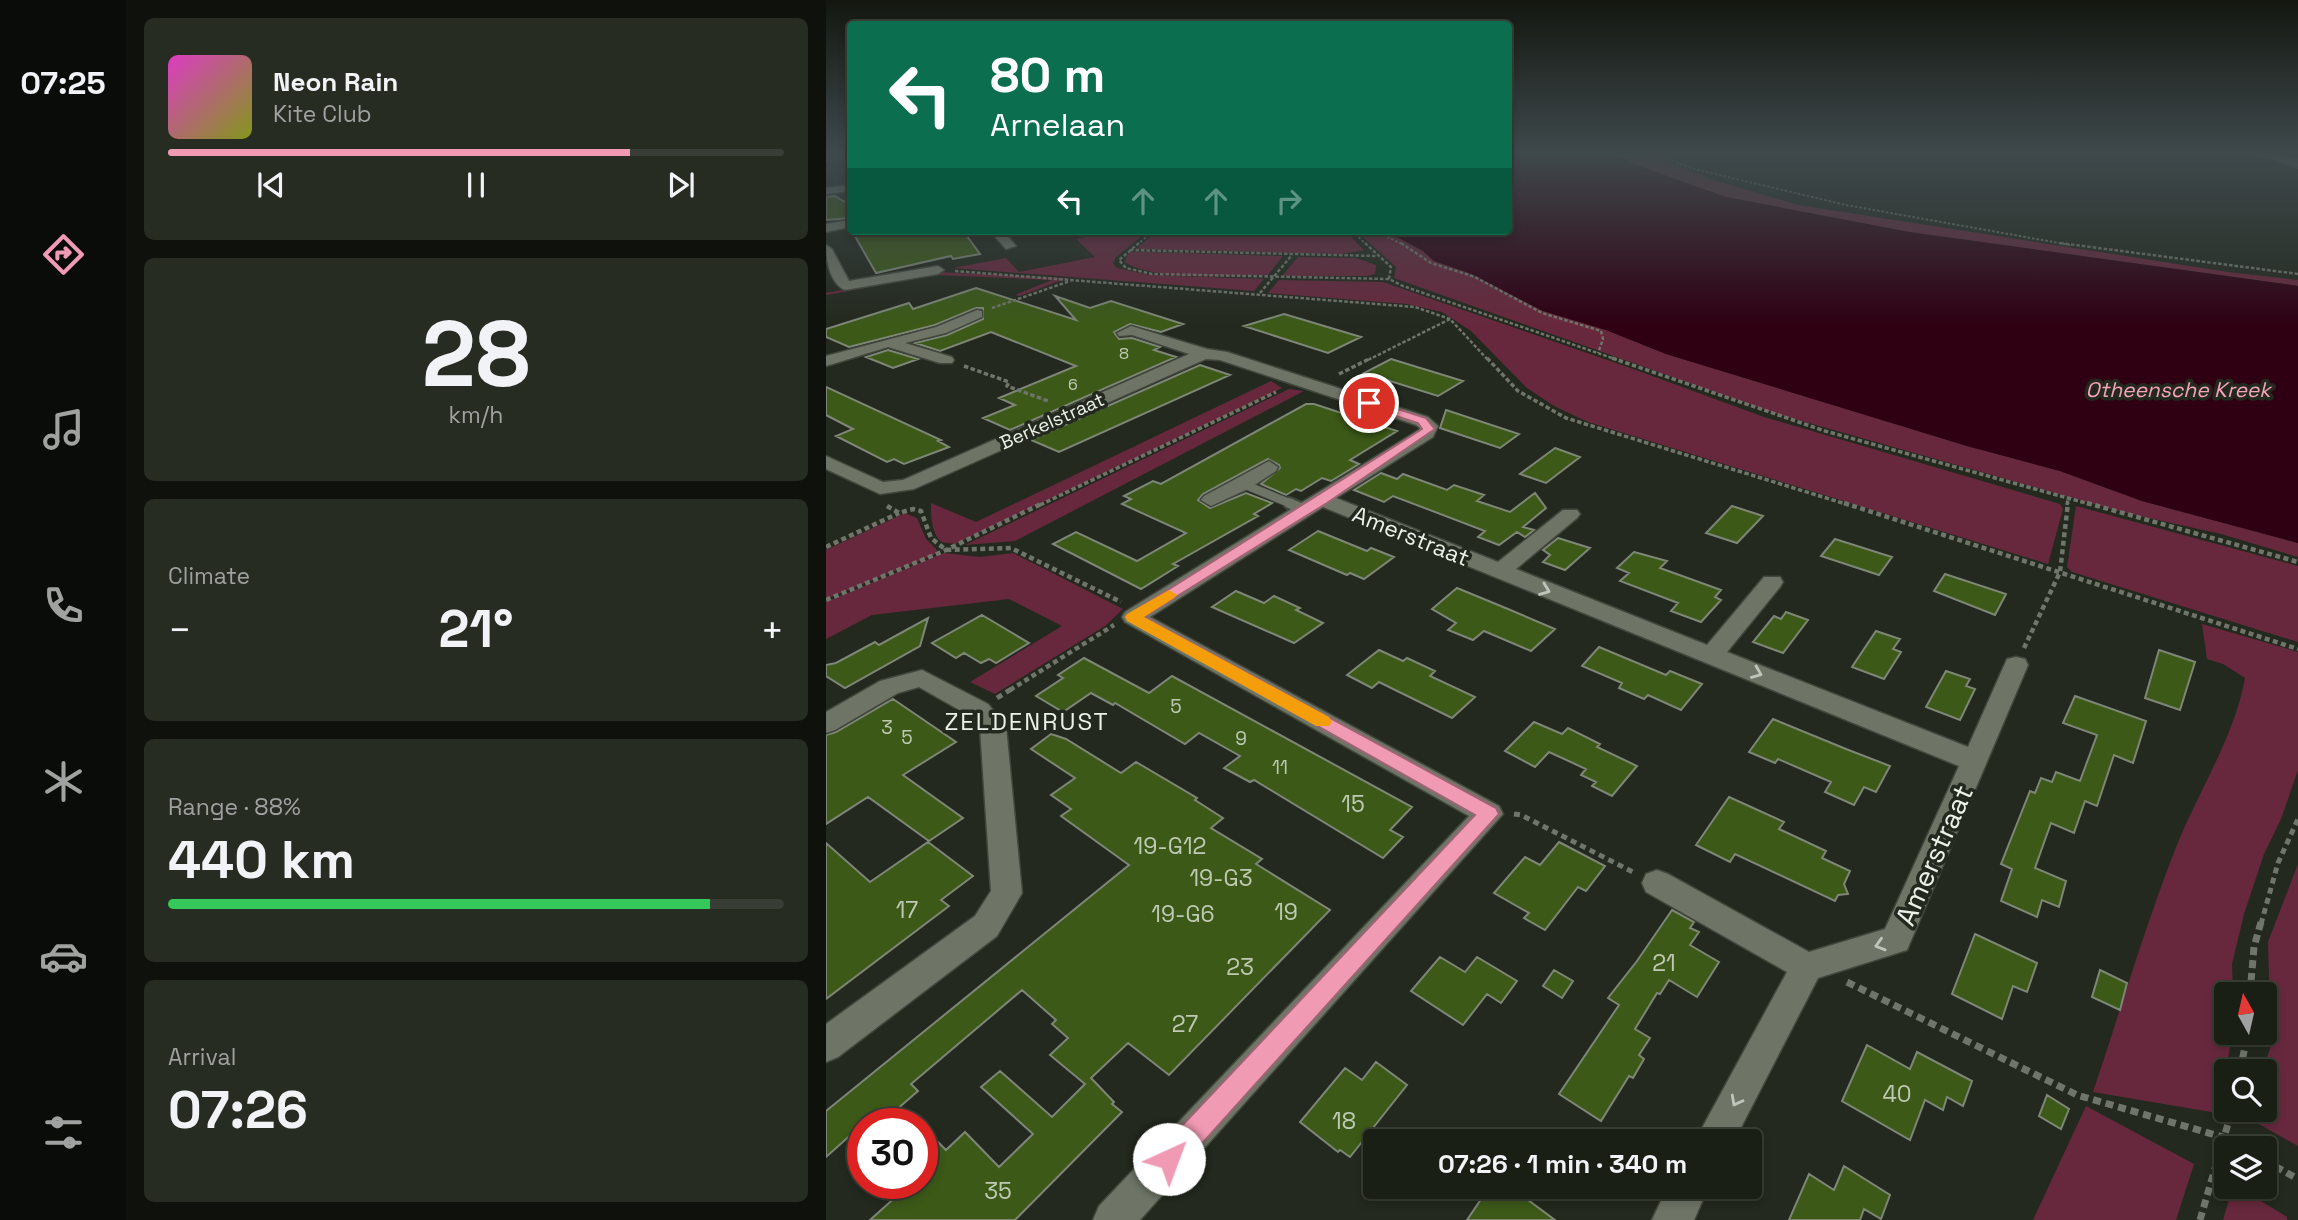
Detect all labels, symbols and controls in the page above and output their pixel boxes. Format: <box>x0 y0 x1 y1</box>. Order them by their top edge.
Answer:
text: 80 m <box>990 44 1105 106</box>
icon: left <box>875 49 966 140</box>
text: 07:25 <box>20 63 106 103</box>
text: Neon Rain <box>273 65 398 99</box>
text: Kite Club <box>273 99 372 129</box>
text: Arnelaan <box>990 105 1125 145</box>
icon: previous <box>252 166 290 204</box>
icon: pause <box>457 166 495 204</box>
icon: next <box>662 166 700 204</box>
icon: left <box>1051 182 1089 220</box>
icon: ahead <box>1124 182 1162 220</box>
icon: ahead <box>1197 182 1235 220</box>
icon: right <box>1270 182 1308 220</box>
icon: directions <box>39 230 88 279</box>
text: 28 <box>422 296 530 413</box>
house number: 8 <box>1119 343 1129 364</box>
pin <box>1339 373 1399 433</box>
house number: 6 <box>1068 374 1078 395</box>
water label: Otheensche Kreek <box>2085 376 2273 403</box>
icon: arrive <box>1350 384 1388 422</box>
street label: Berkelstraat <box>996 387 1108 455</box>
text: km/h <box>449 400 503 430</box>
icon: music <box>39 405 88 454</box>
street label: Amerstraat <box>1348 499 1474 573</box>
text: Climate <box>168 561 250 591</box>
icon: phone <box>39 581 88 630</box>
one-way arrow <box>1538 581 1550 595</box>
text: 21° <box>439 596 513 662</box>
text: − <box>168 606 192 654</box>
text: + <box>760 606 784 654</box>
one-way arrow <box>1750 664 1762 678</box>
house number: 5 <box>1170 694 1182 719</box>
district label: ZELDENRUST <box>944 706 1110 737</box>
house number: 3 <box>881 715 893 740</box>
house number: 5 <box>901 725 913 750</box>
house number: 9 <box>1235 726 1247 751</box>
house number: 11 <box>1272 755 1288 780</box>
icon: climate <box>39 757 88 806</box>
street label: Amerstraat <box>1887 779 1981 931</box>
house number: 15 <box>1341 789 1365 819</box>
text: Range · 88% <box>168 792 301 822</box>
text: 440 km <box>168 827 355 893</box>
house number: 19-G12 <box>1134 831 1206 861</box>
house number: 19-G3 <box>1189 863 1253 893</box>
house number: 17 <box>896 895 918 925</box>
house number: 19 <box>1274 897 1298 927</box>
house number: 19-G6 <box>1151 899 1215 929</box>
icon: car <box>39 932 88 981</box>
one-way arrow <box>1874 936 1886 951</box>
house number: 21 <box>1652 948 1676 978</box>
house number: 23 <box>1226 952 1254 982</box>
north arrow <box>2214 982 2277 1045</box>
map controls <box>2214 982 2277 1199</box>
house number: 27 <box>1172 1009 1198 1039</box>
text: Arrival <box>168 1042 236 1072</box>
button: search <box>2214 1059 2277 1122</box>
text: 07:26 <box>168 1077 308 1143</box>
house number: 40 <box>1882 1079 1912 1109</box>
one-way arrow <box>1731 1093 1744 1106</box>
house number: 18 <box>1332 1106 1356 1136</box>
icon: filters <box>39 1108 88 1157</box>
speed limit sign: 30 <box>847 1108 938 1199</box>
position arrow <box>1132 1122 1206 1196</box>
button: layers <box>2214 1136 2277 1199</box>
text: 07:26 · 1 min · 340 m <box>1438 1147 1687 1181</box>
house number: 35 <box>984 1176 1012 1206</box>

